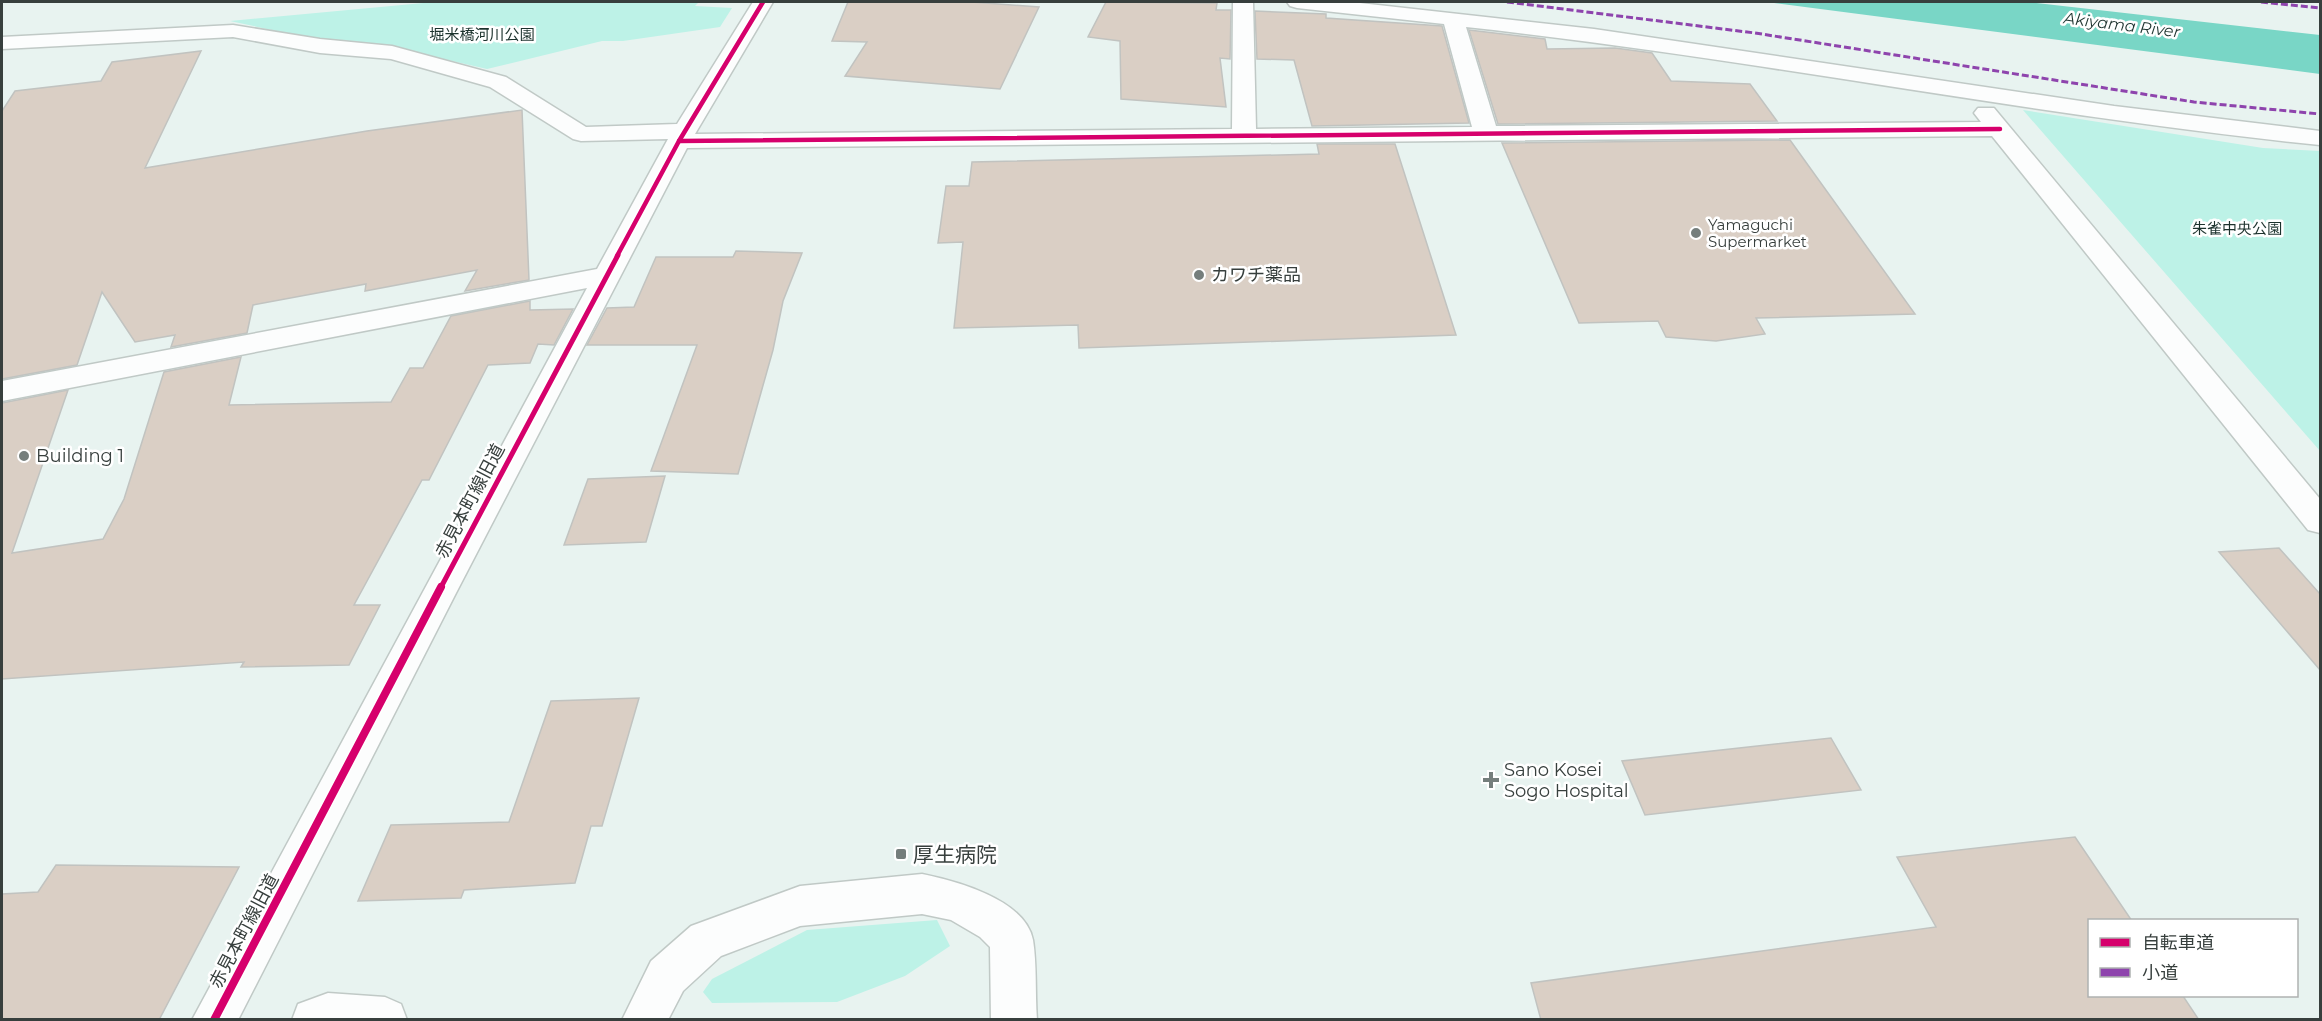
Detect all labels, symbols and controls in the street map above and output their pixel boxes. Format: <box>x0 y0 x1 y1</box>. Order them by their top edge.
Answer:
water label: Akiyama River <box>2062 8 2182 42</box>
park label: 堀米橋河川公園 <box>429 25 535 44</box>
place label: Yamaguchi Supermarket <box>1708 215 1807 251</box>
park label: 朱雀中央公園 <box>2192 219 2282 238</box>
marker: Yamaguchi Supermarket <box>1689 226 1703 240</box>
place label: カワチ薬品 <box>1211 264 1301 286</box>
marker: カワチ薬品 <box>1192 268 1206 282</box>
street label: 赤見本町線旧道 <box>431 440 509 562</box>
place label: Building 1 <box>36 445 124 467</box>
marker: Building 1 <box>17 449 31 463</box>
place label: Sano Kosei Sogo Hospital <box>1504 759 1629 802</box>
marker: Sano Kosei Sogo Hospital <box>1482 771 1500 789</box>
place label: 厚生病院 <box>913 842 997 867</box>
marker: 厚生病院 <box>894 847 908 861</box>
street label: 赤見本町線旧道 <box>205 870 283 992</box>
legend <box>2088 919 2298 997</box>
text: 自転車道 <box>2142 932 2214 954</box>
text: 小道 <box>2142 962 2178 984</box>

